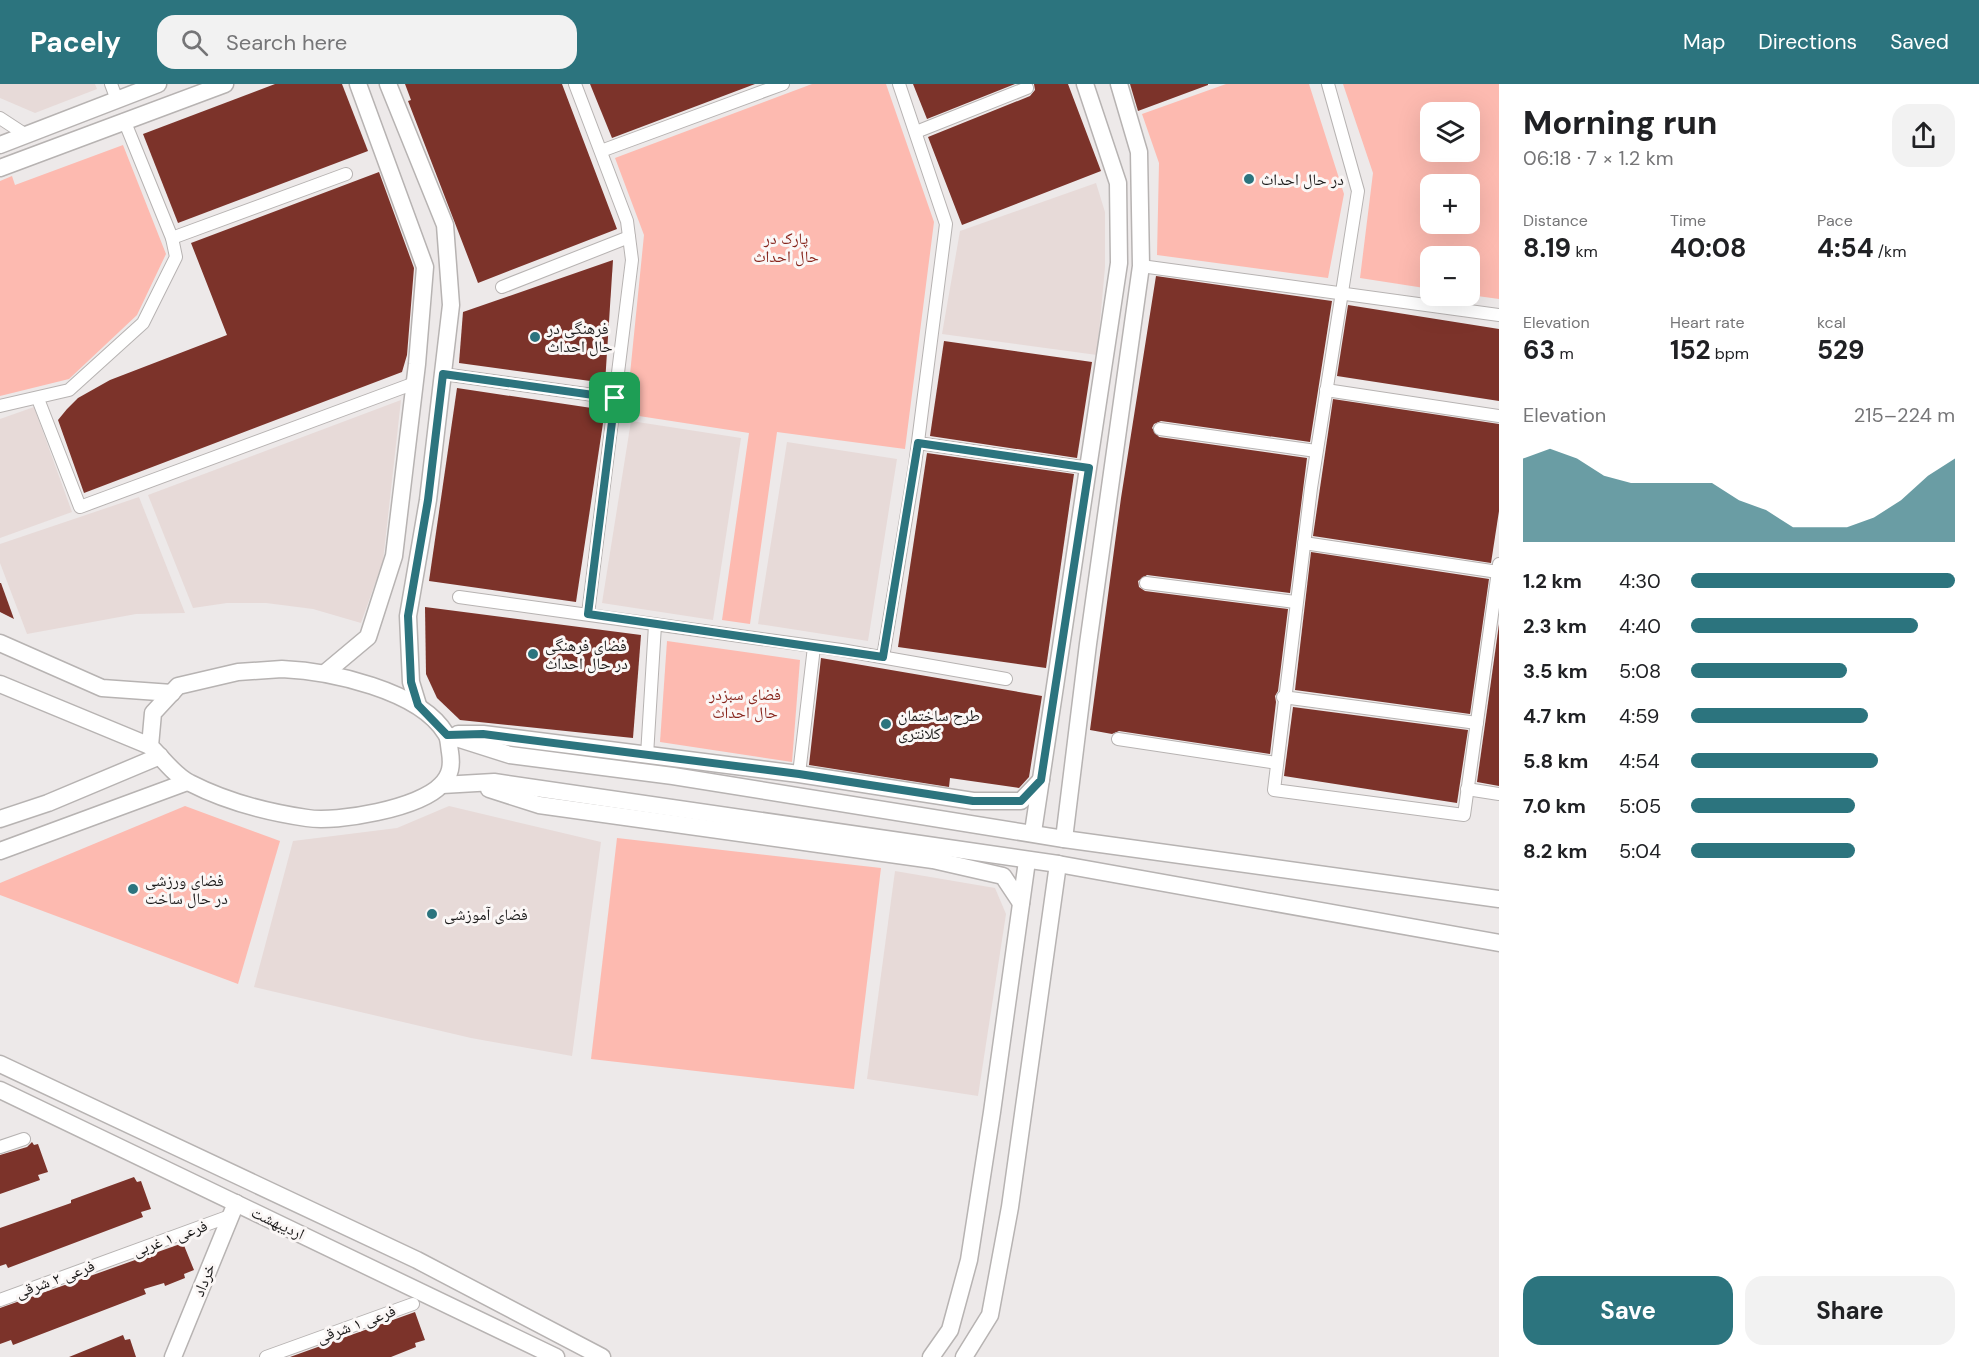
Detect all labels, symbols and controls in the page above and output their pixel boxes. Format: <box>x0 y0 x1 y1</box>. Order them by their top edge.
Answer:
search box <box>157 15 577 69</box>
text: Pacely <box>30 24 121 61</box>
icon: search <box>178 26 211 59</box>
text: Search here <box>226 28 347 57</box>
text: Map <box>1683 28 1725 56</box>
text: Directions <box>1758 28 1857 56</box>
text: Saved <box>1890 28 1949 56</box>
text: Morning run <box>1523 101 1717 144</box>
map controls <box>1420 102 1480 306</box>
button: layers <box>1420 102 1480 162</box>
button: share <box>1892 104 1955 167</box>
text: 06:18 · 7 × 1.2 km <box>1523 145 1674 171</box>
place label: در حال احداث <box>1261 169 1344 190</box>
marker: در حال احداث <box>1242 172 1256 186</box>
button: + <box>1420 174 1480 234</box>
text: Distance <box>1523 210 1588 231</box>
text: Time <box>1670 210 1706 231</box>
text: Pace <box>1817 210 1853 231</box>
park label: پارک در حال احداث <box>753 228 819 267</box>
text: 8.19 <box>1523 231 1571 265</box>
text: 40:08 <box>1670 231 1747 265</box>
text: 4:54 <box>1817 231 1874 265</box>
text: km <box>1571 241 1598 262</box>
text: /km <box>1874 241 1906 262</box>
button: − <box>1420 246 1480 306</box>
text: Elevation <box>1523 312 1590 333</box>
text: Heart rate <box>1670 312 1745 333</box>
text: kcal <box>1817 312 1846 333</box>
place label: فرهنگی در حال احداث <box>546 318 613 357</box>
marker: فرهنگی در حال احداث <box>528 330 542 344</box>
text: 63 <box>1523 333 1555 367</box>
text: 152 <box>1670 333 1710 367</box>
text: 529 <box>1817 333 1864 367</box>
text: m <box>1555 343 1574 364</box>
text: bpm <box>1710 343 1749 364</box>
pin <box>589 372 640 423</box>
icon: arrive <box>598 381 631 414</box>
text: Elevation <box>1523 402 1606 428</box>
text: 215–224 m <box>1854 402 1955 428</box>
text: 1.2 km <box>1523 568 1582 594</box>
text: 4:30 <box>1619 568 1661 594</box>
text: 2.3 km <box>1523 613 1587 639</box>
text: 4:40 <box>1619 613 1661 639</box>
place label: فضای فرهنگی در حال احداث <box>545 635 628 674</box>
marker: فضای فرهنگی در حال احداث <box>526 647 540 661</box>
text: 3.5 km <box>1523 658 1588 684</box>
text: 5:08 <box>1619 658 1661 684</box>
park label: فضای سبزدر حال احداث <box>708 684 781 723</box>
text: 4.7 km <box>1523 703 1586 729</box>
text: 4:59 <box>1619 703 1659 729</box>
place label: طرح ساختمان کلانتری <box>898 705 980 744</box>
marker: طرح ساختمان کلانتری <box>879 717 893 731</box>
text: 5.8 km <box>1523 748 1588 774</box>
text: 4:54 <box>1619 748 1660 774</box>
text: 7.0 km <box>1523 793 1586 819</box>
text: 5:05 <box>1619 793 1661 819</box>
text: 8.2 km <box>1523 838 1587 864</box>
text: 5:04 <box>1619 838 1661 864</box>
place label: فضای ورزشی در حال ساخت <box>145 870 228 909</box>
marker: فضای ورزشی در حال ساخت <box>126 882 140 896</box>
place label: فضای آموزشی <box>444 904 528 925</box>
marker: فضای آموزشی <box>425 907 439 921</box>
street label: اردیبهشت <box>248 1202 308 1244</box>
street label: فرعی ۱ غربی <box>130 1215 210 1261</box>
street label: فرعی ۲ شرقی <box>13 1255 97 1303</box>
street label: خرداد <box>188 1260 220 1300</box>
button: Save <box>1523 1276 1733 1345</box>
button: Share <box>1745 1276 1955 1345</box>
street label: فرعی ۱ شرقی <box>314 1300 398 1348</box>

